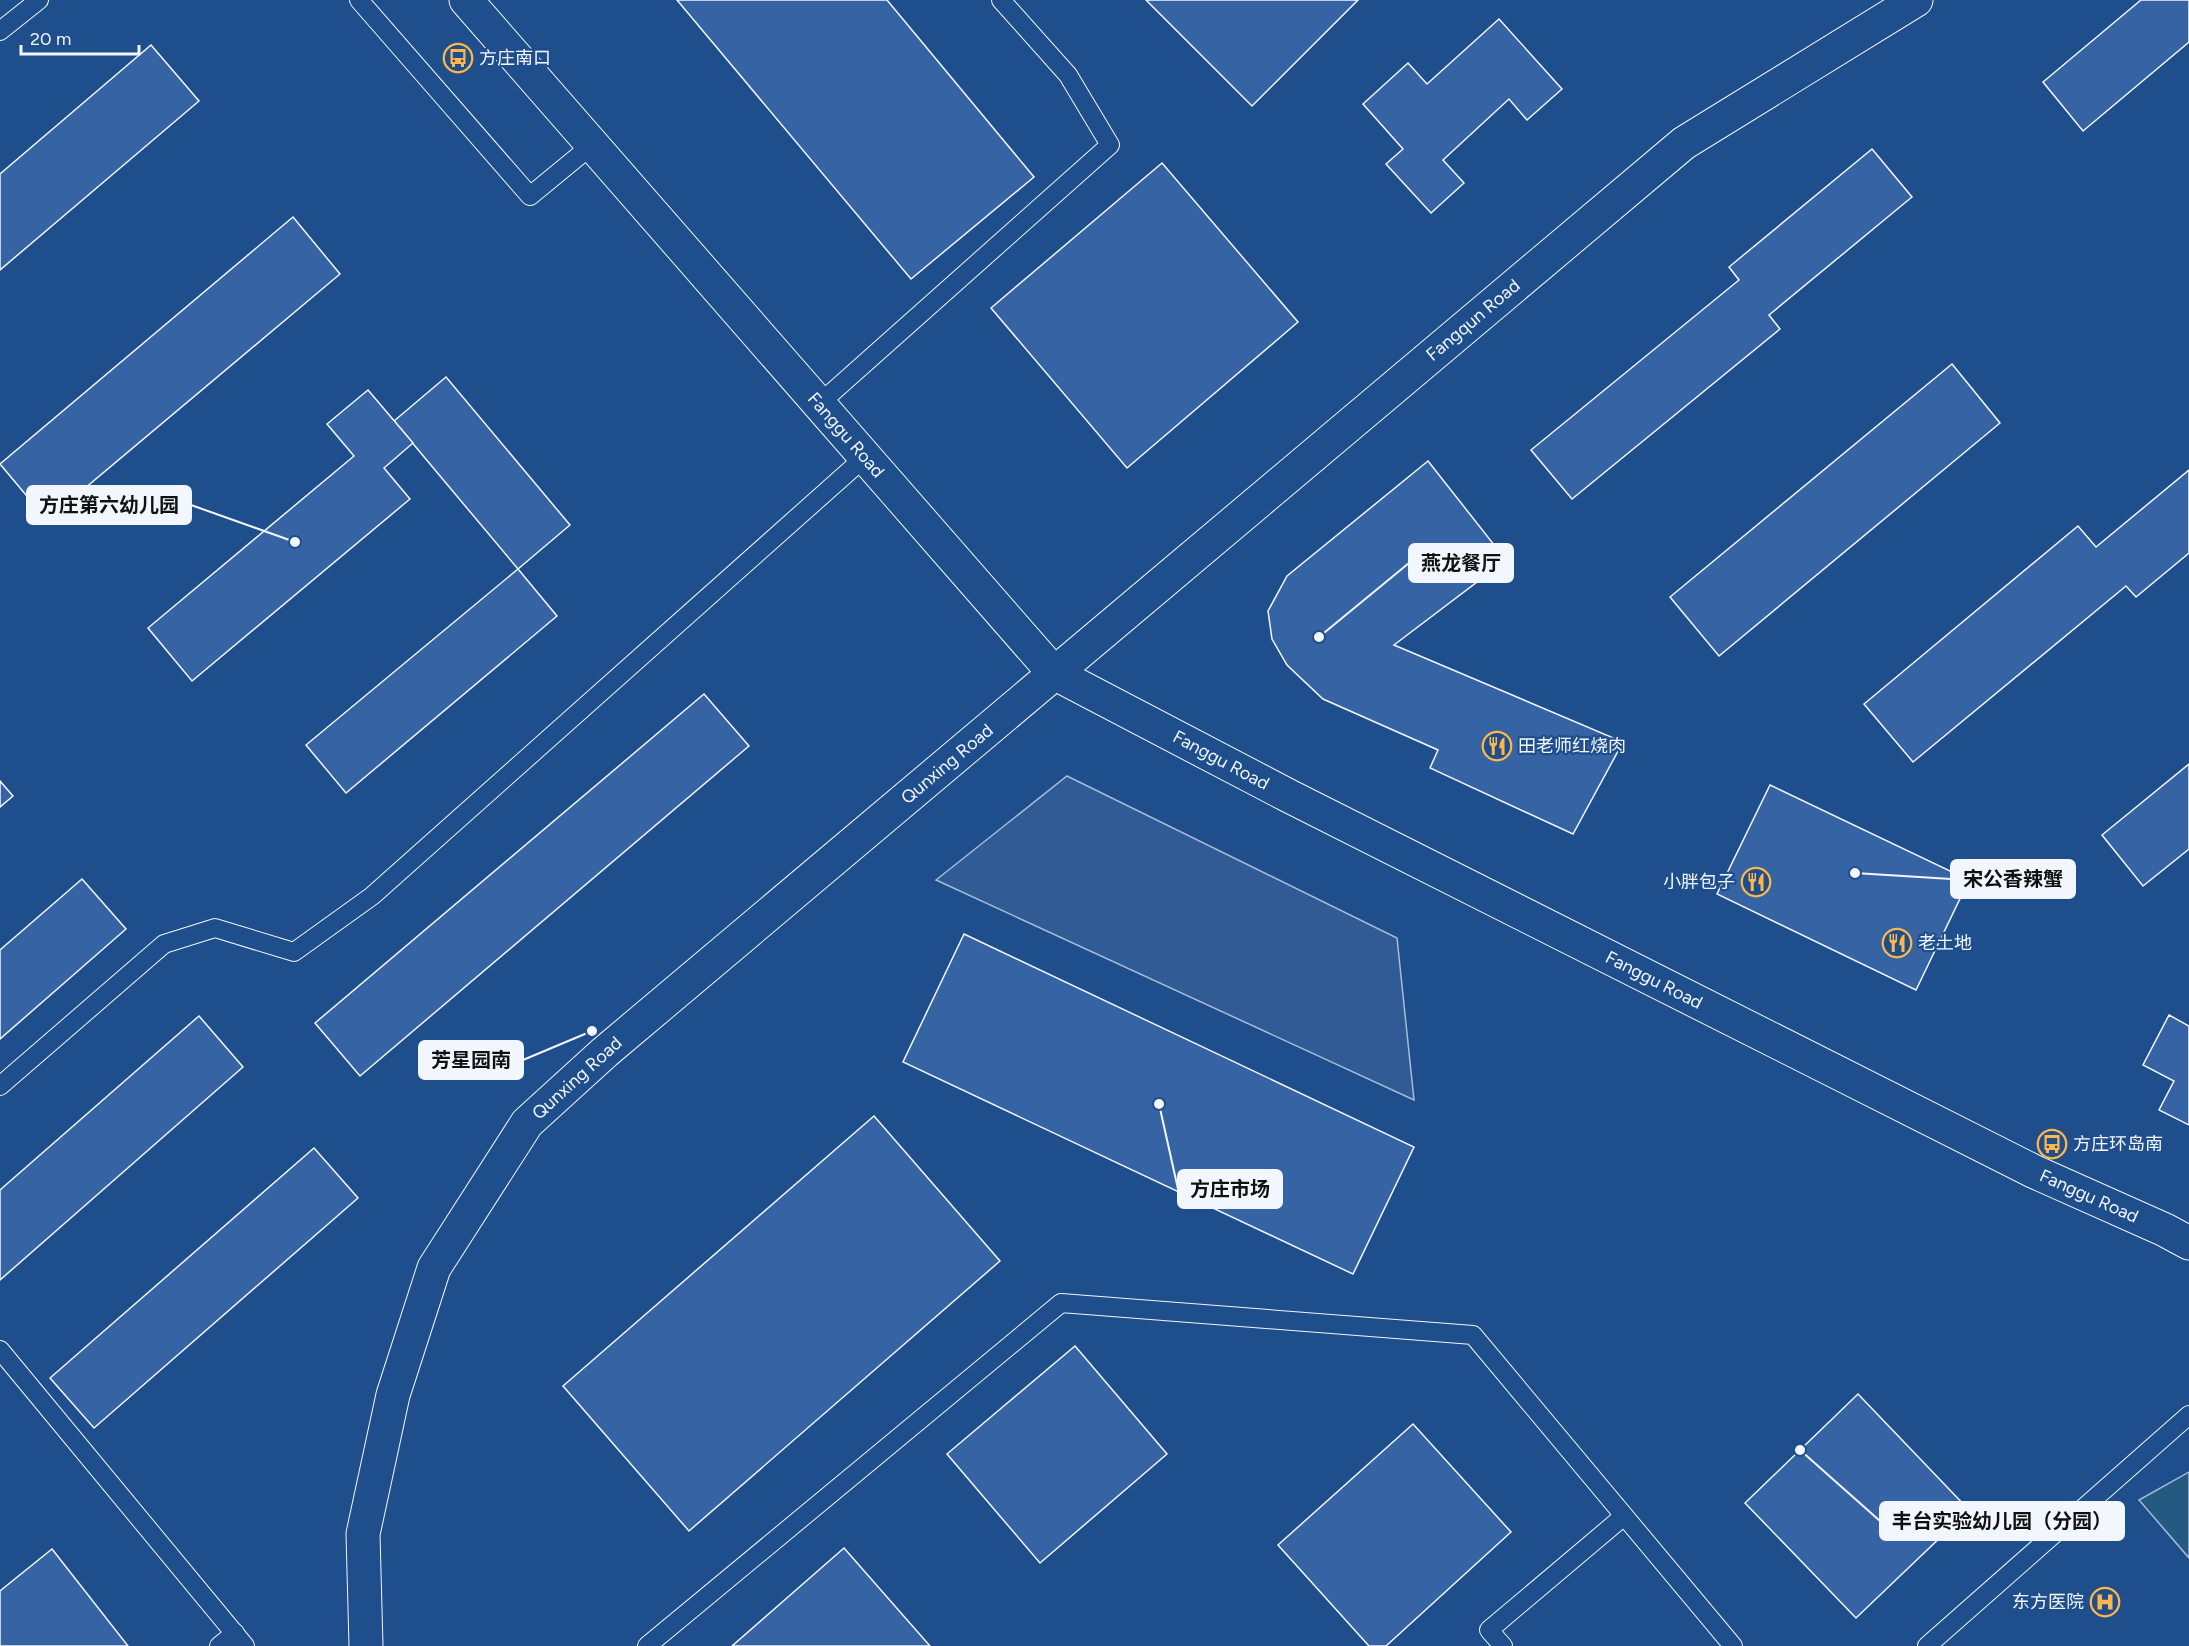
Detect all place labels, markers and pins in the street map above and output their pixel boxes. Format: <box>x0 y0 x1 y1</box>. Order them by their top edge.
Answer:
bus stop icon: 方庄南口 <box>442 42 474 74</box>
place label: 方庄南口 <box>479 47 551 69</box>
callout: 方庄第六幼儿园 <box>27 486 191 524</box>
callout: 燕龙餐厅 <box>1409 544 1513 582</box>
restaurant icon: 田老师红烧肉 <box>1481 730 1513 762</box>
place label: 田老师红烧肉 <box>1518 735 1626 757</box>
callout: 宋公香辣蟹 <box>1951 860 2075 898</box>
restaurant icon: 小胖包子 <box>1740 866 1772 898</box>
place label: 小胖包子 <box>1663 871 1735 893</box>
restaurant icon: 老土地 <box>1881 927 1913 959</box>
place label: 老土地 <box>1918 932 1972 954</box>
callout: 芳星园南 <box>419 1041 523 1079</box>
bus stop icon: 方庄环岛南 <box>2036 1128 2068 1160</box>
place label: 方庄环岛南 <box>2073 1133 2163 1155</box>
callout: 方庄市场 <box>1178 1170 1282 1208</box>
callout: 丰台实验幼儿园（分园） <box>1880 1502 2124 1540</box>
hospital icon: 东方医院 <box>2089 1586 2121 1618</box>
place label: 东方医院 <box>2012 1591 2084 1613</box>

